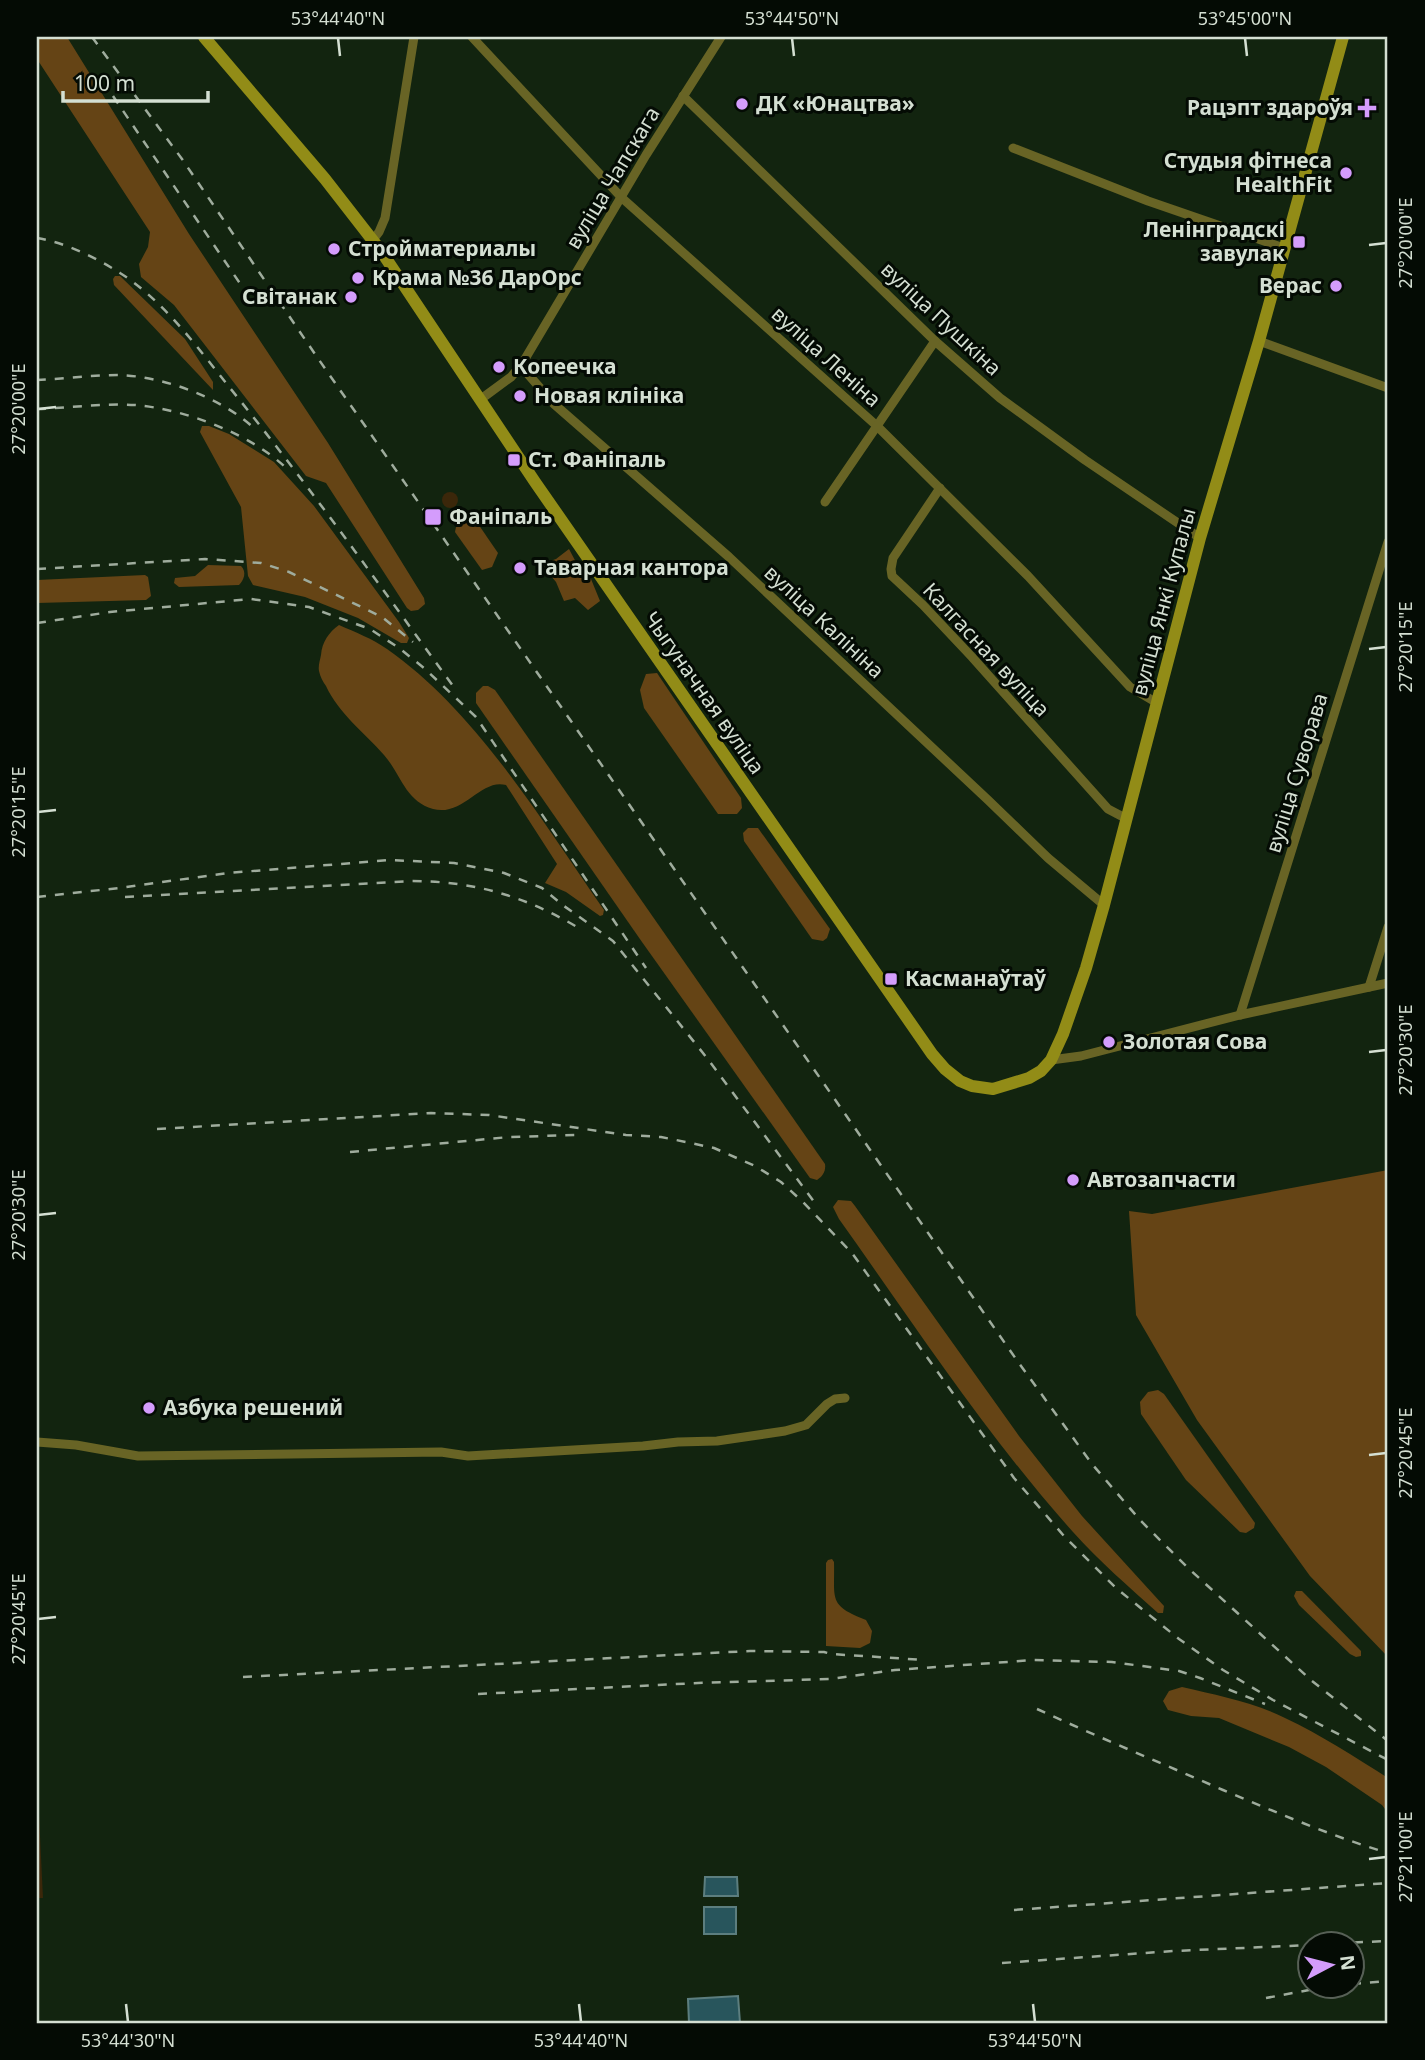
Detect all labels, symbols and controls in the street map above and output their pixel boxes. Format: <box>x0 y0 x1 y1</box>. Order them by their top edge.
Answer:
text: 53°44'40"N <box>291 6 385 30</box>
text: 53°44'50"N <box>745 6 839 30</box>
text: 53°45'00"N <box>1198 6 1292 30</box>
scale bar <box>63 60 208 104</box>
text: 100 m <box>74 69 135 97</box>
place label: ДК «Юнацтва» <box>756 89 915 117</box>
place label: Рацэпт здароўя <box>1187 93 1353 121</box>
marker: ДК «Юнацтва» <box>734 96 750 112</box>
marker: Рацэпт здароўя <box>1359 100 1375 116</box>
street label: вуліца Чапскага <box>559 101 666 254</box>
place label: Студыя фітнеса HealthFit <box>1164 146 1332 198</box>
marker: Студыя фітнеса HealthFit <box>1338 165 1354 181</box>
text: 27°20'00"E <box>1393 198 1417 288</box>
place label: Ленінградскі завулак <box>1144 215 1285 267</box>
place label: Стройматериалы <box>348 234 536 262</box>
marker: Ленінградскі завулак <box>1291 234 1307 250</box>
marker: Стройматериалы <box>326 241 342 257</box>
street label: вуліца Пушкіна <box>875 255 1008 381</box>
place label: Крама №36 ДарОрс <box>372 263 582 291</box>
marker: Крама №36 ДарОрс <box>350 270 366 286</box>
place label: Верас <box>1259 271 1322 299</box>
marker: Верас <box>1328 278 1344 294</box>
place label: Світанак <box>242 282 337 310</box>
marker: Світанак <box>343 289 359 305</box>
street label: вуліца Леніна <box>766 300 887 413</box>
place label: Копеечка <box>513 352 617 380</box>
marker: Копеечка <box>491 359 507 375</box>
text: 27°20'00"E <box>6 364 30 454</box>
place label: Новая клініка <box>534 381 684 409</box>
marker: Новая клініка <box>512 388 528 404</box>
place label: Ст. Фаніпаль <box>528 445 666 473</box>
marker: Ст. Фаніпаль <box>506 452 522 468</box>
place label: Фаніпаль <box>449 502 552 530</box>
street label: вуліца Янкі Купалы <box>1124 505 1202 699</box>
marker: Фаніпаль <box>423 507 443 527</box>
place label: Таварная кантора <box>534 553 729 581</box>
street label: вуліца Калініна <box>759 558 891 684</box>
marker: Таварная кантора <box>512 560 528 576</box>
street label: Калгасная вуліца <box>917 576 1056 722</box>
text: 27°20'15"E <box>1393 602 1417 692</box>
street label: Чыгуначная вуліца <box>638 606 772 779</box>
street label: вуліца Суворава <box>1258 690 1334 856</box>
text: 27°20'15"E <box>6 767 30 857</box>
place label: Касманаўтаў <box>905 964 1046 992</box>
marker: Касманаўтаў <box>883 971 899 987</box>
text: 27°20'30"E <box>1393 1005 1417 1095</box>
place label: Золотая Сова <box>1123 1027 1267 1055</box>
marker: Золотая Сова <box>1101 1034 1117 1050</box>
place label: Автозапчасти <box>1087 1165 1236 1193</box>
text: 27°20'30"E <box>6 1170 30 1260</box>
marker: Автозапчасти <box>1065 1172 1081 1188</box>
place label: Азбука решений <box>163 1393 343 1421</box>
marker: Азбука решений <box>141 1400 157 1416</box>
text: 27°20'45"E <box>1393 1408 1417 1498</box>
text: 27°20'45"E <box>6 1574 30 1664</box>
text: 27°21'00"E <box>1393 1812 1417 1902</box>
north arrow <box>1296 1930 1366 2000</box>
text: N <box>1334 1954 1362 1972</box>
text: 53°44'30"N <box>81 2028 175 2052</box>
text: 53°44'40"N <box>534 2028 628 2052</box>
text: 53°44'50"N <box>988 2028 1082 2052</box>

